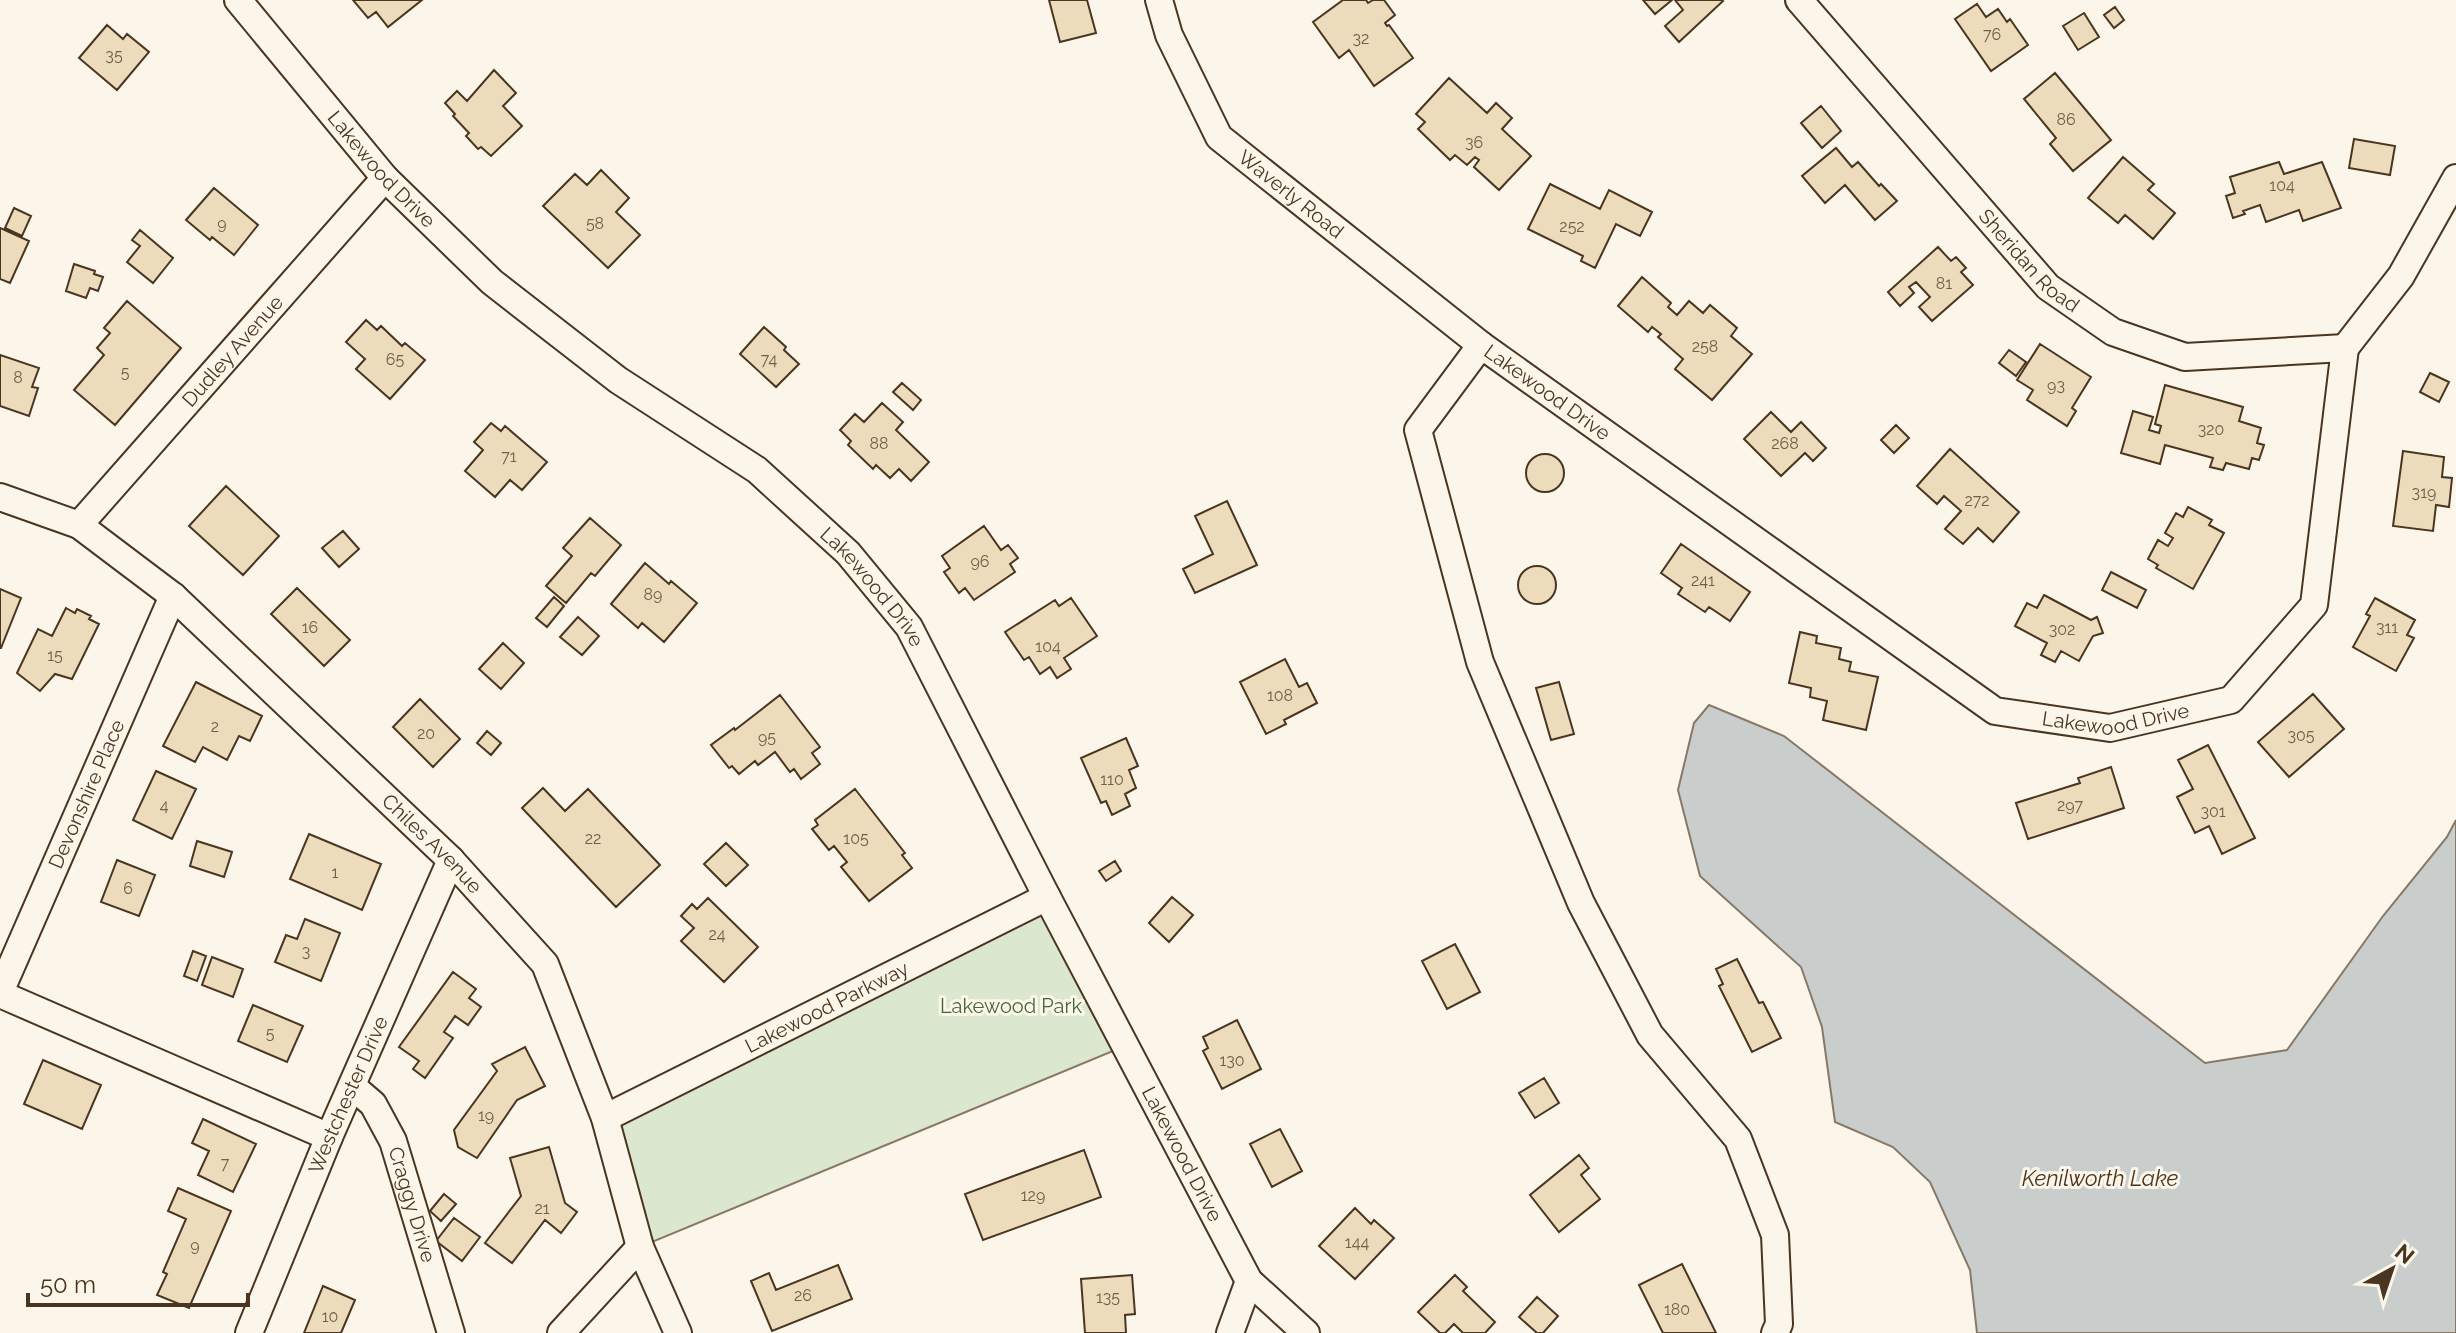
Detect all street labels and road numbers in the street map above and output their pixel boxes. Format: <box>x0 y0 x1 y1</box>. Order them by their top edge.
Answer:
street label: Lakewood Drive <box>323 106 441 233</box>
street label: Waverly Road <box>1233 145 1349 243</box>
street label: Sheridan Road <box>1974 204 2084 317</box>
street label: Dudley Avenue <box>177 290 288 412</box>
street label: Lakewood Drive <box>1480 339 1615 445</box>
street label: Lakewood Drive <box>816 522 929 651</box>
street label: Lakewood Drive <box>2041 698 2192 740</box>
street label: Devonshire Place <box>43 716 130 872</box>
street label: Chiles Avenue <box>377 789 487 898</box>
street label: Lakewood Parkway <box>741 956 913 1058</box>
street label: Westchester Drive <box>303 1012 393 1177</box>
street label: Lakewood Drive <box>1137 1082 1228 1226</box>
street label: Craggy Drive <box>383 1144 441 1265</box>

